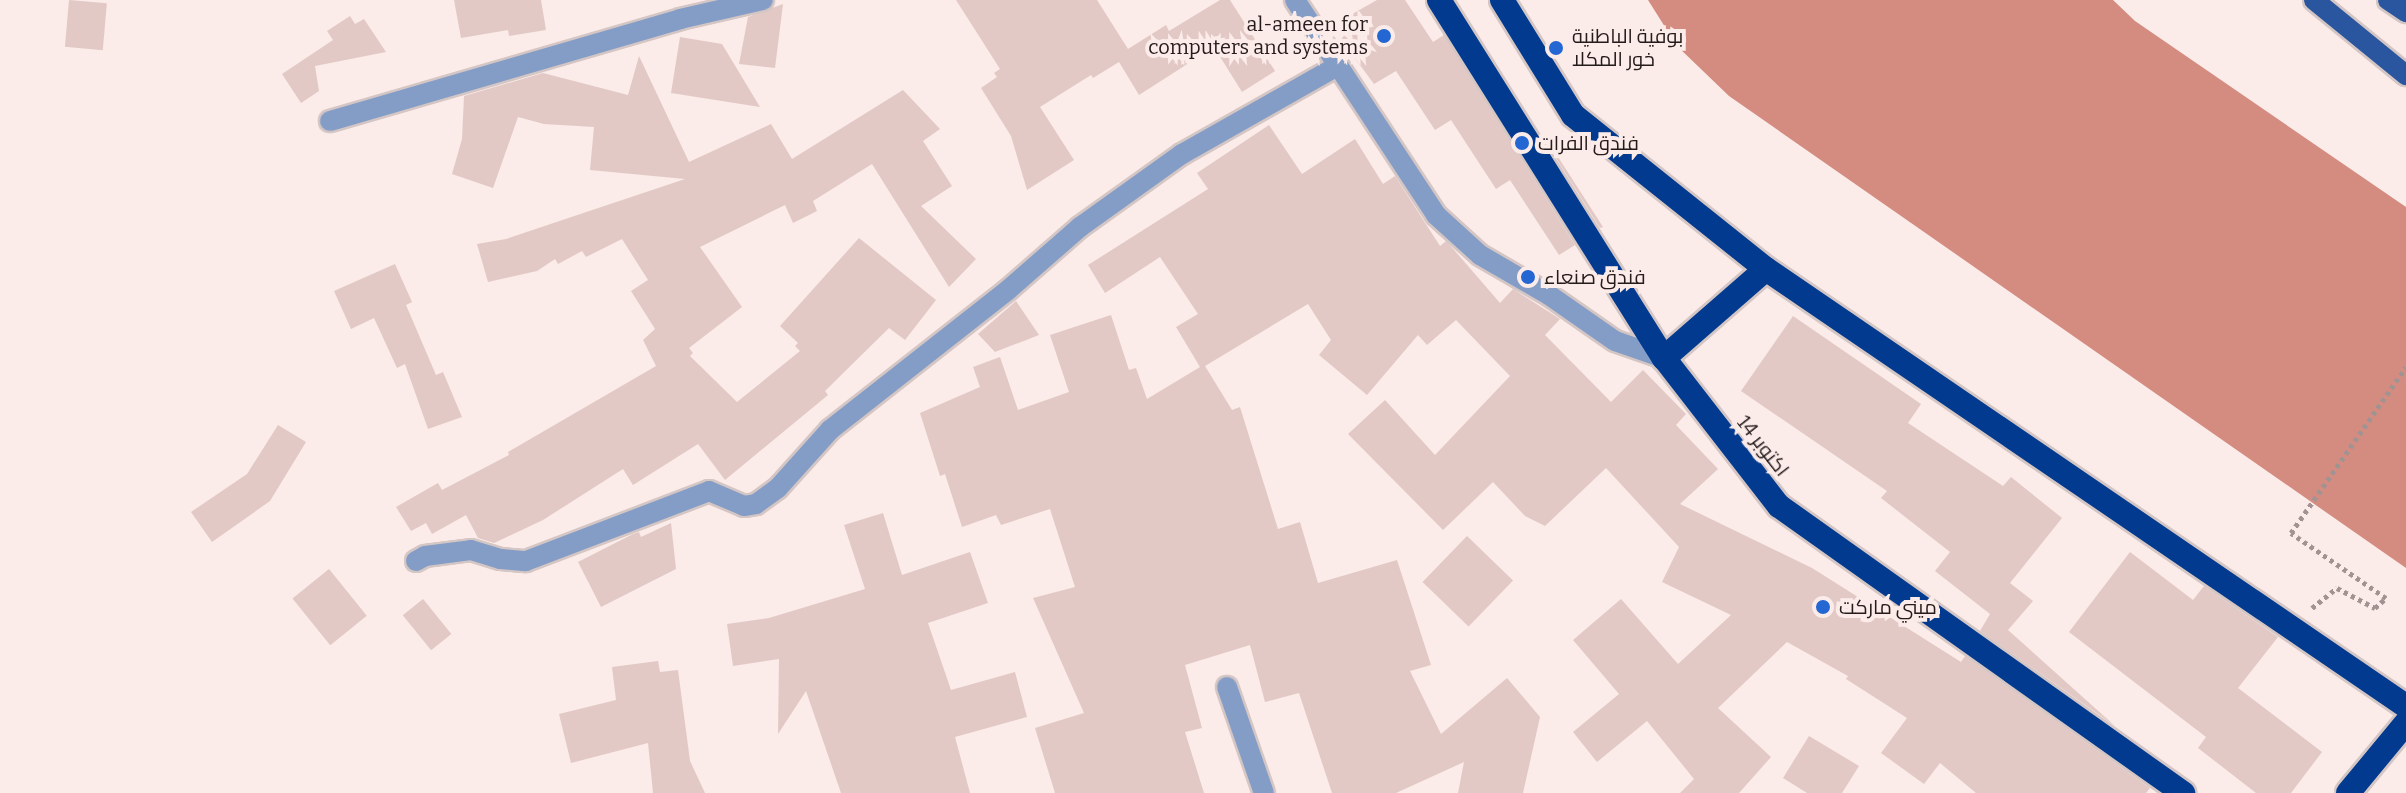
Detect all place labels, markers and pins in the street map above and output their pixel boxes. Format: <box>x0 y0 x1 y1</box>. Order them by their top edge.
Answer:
place label: al-ameen for computers and systems <box>1148 12 1368 59</box>
place label: بوفية الباطنية خور المكلا <box>1572 24 1683 71</box>
marker: al-ameen for computers and systems <box>1375 27 1393 45</box>
marker: بوفية الباطنية خور المكلا <box>1547 39 1565 57</box>
place label: فندق الفرات <box>1538 131 1639 155</box>
marker: فندق الفرات <box>1513 134 1531 152</box>
place label: فندق صنعاء <box>1544 265 1646 289</box>
marker: فندق صنعاء <box>1519 268 1537 286</box>
place label: ميني ماركت <box>1839 595 1937 619</box>
marker: ميني ماركت <box>1814 598 1832 616</box>

